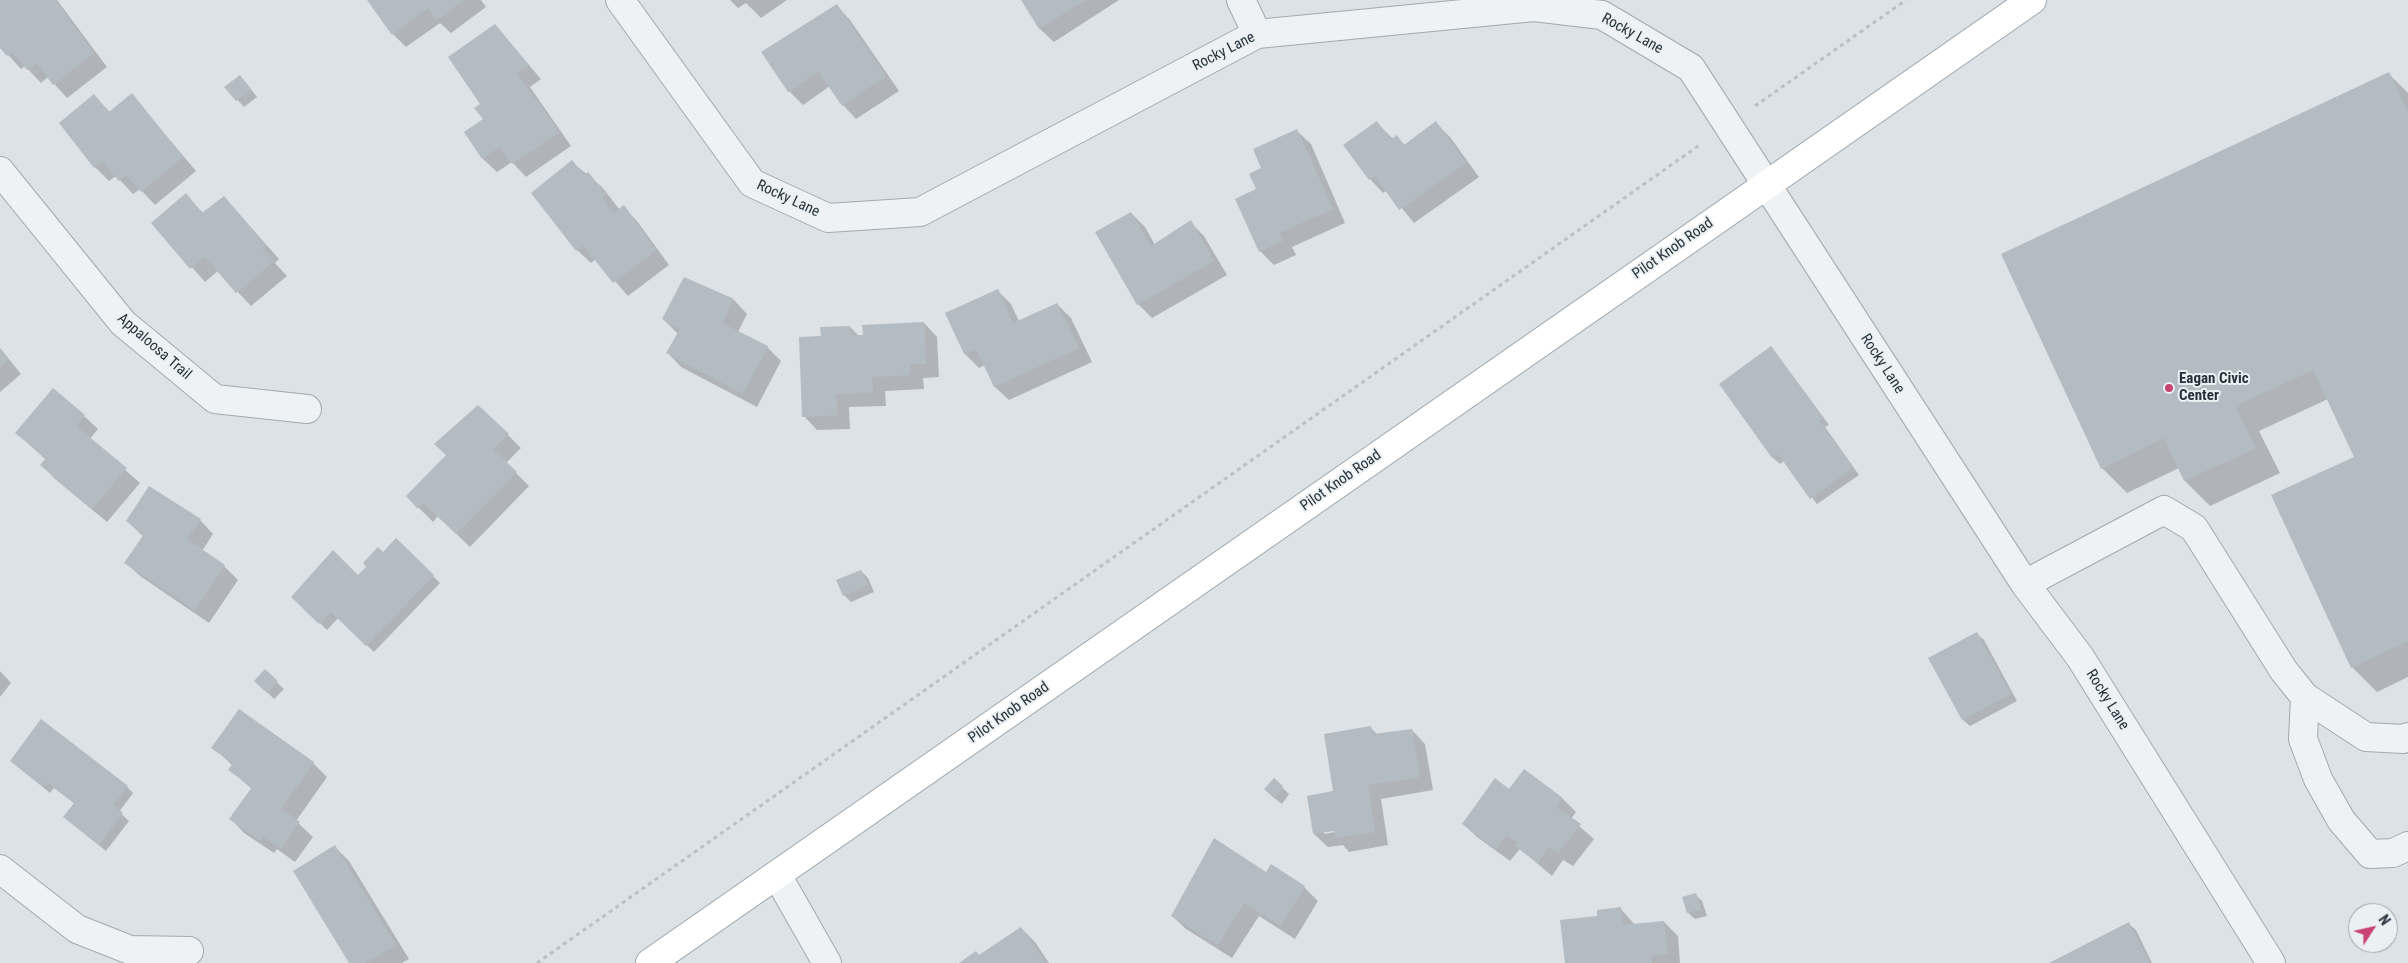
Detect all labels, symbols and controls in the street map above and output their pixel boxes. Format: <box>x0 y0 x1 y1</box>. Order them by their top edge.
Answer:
street label: Rocky Lane <box>1598 10 1666 58</box>
street label: Rocky Lane <box>1190 29 1258 75</box>
street label: Rocky Lane <box>754 177 822 221</box>
street label: Pilot Knob Road <box>1629 215 1717 283</box>
street label: Appaloosa Trail <box>113 310 195 384</box>
street label: Rocky Lane <box>1856 331 1908 397</box>
place label: Eagan Civic Center <box>2179 370 2249 405</box>
marker: Eagan Civic Center <box>2163 382 2175 394</box>
street label: Pilot Knob Road <box>1297 447 1385 515</box>
street label: Rocky Lane <box>2081 667 2133 733</box>
street label: Pilot Knob Road <box>965 679 1053 747</box>
north arrow <box>2348 903 2398 953</box>
text: N <box>2375 912 2393 928</box>

